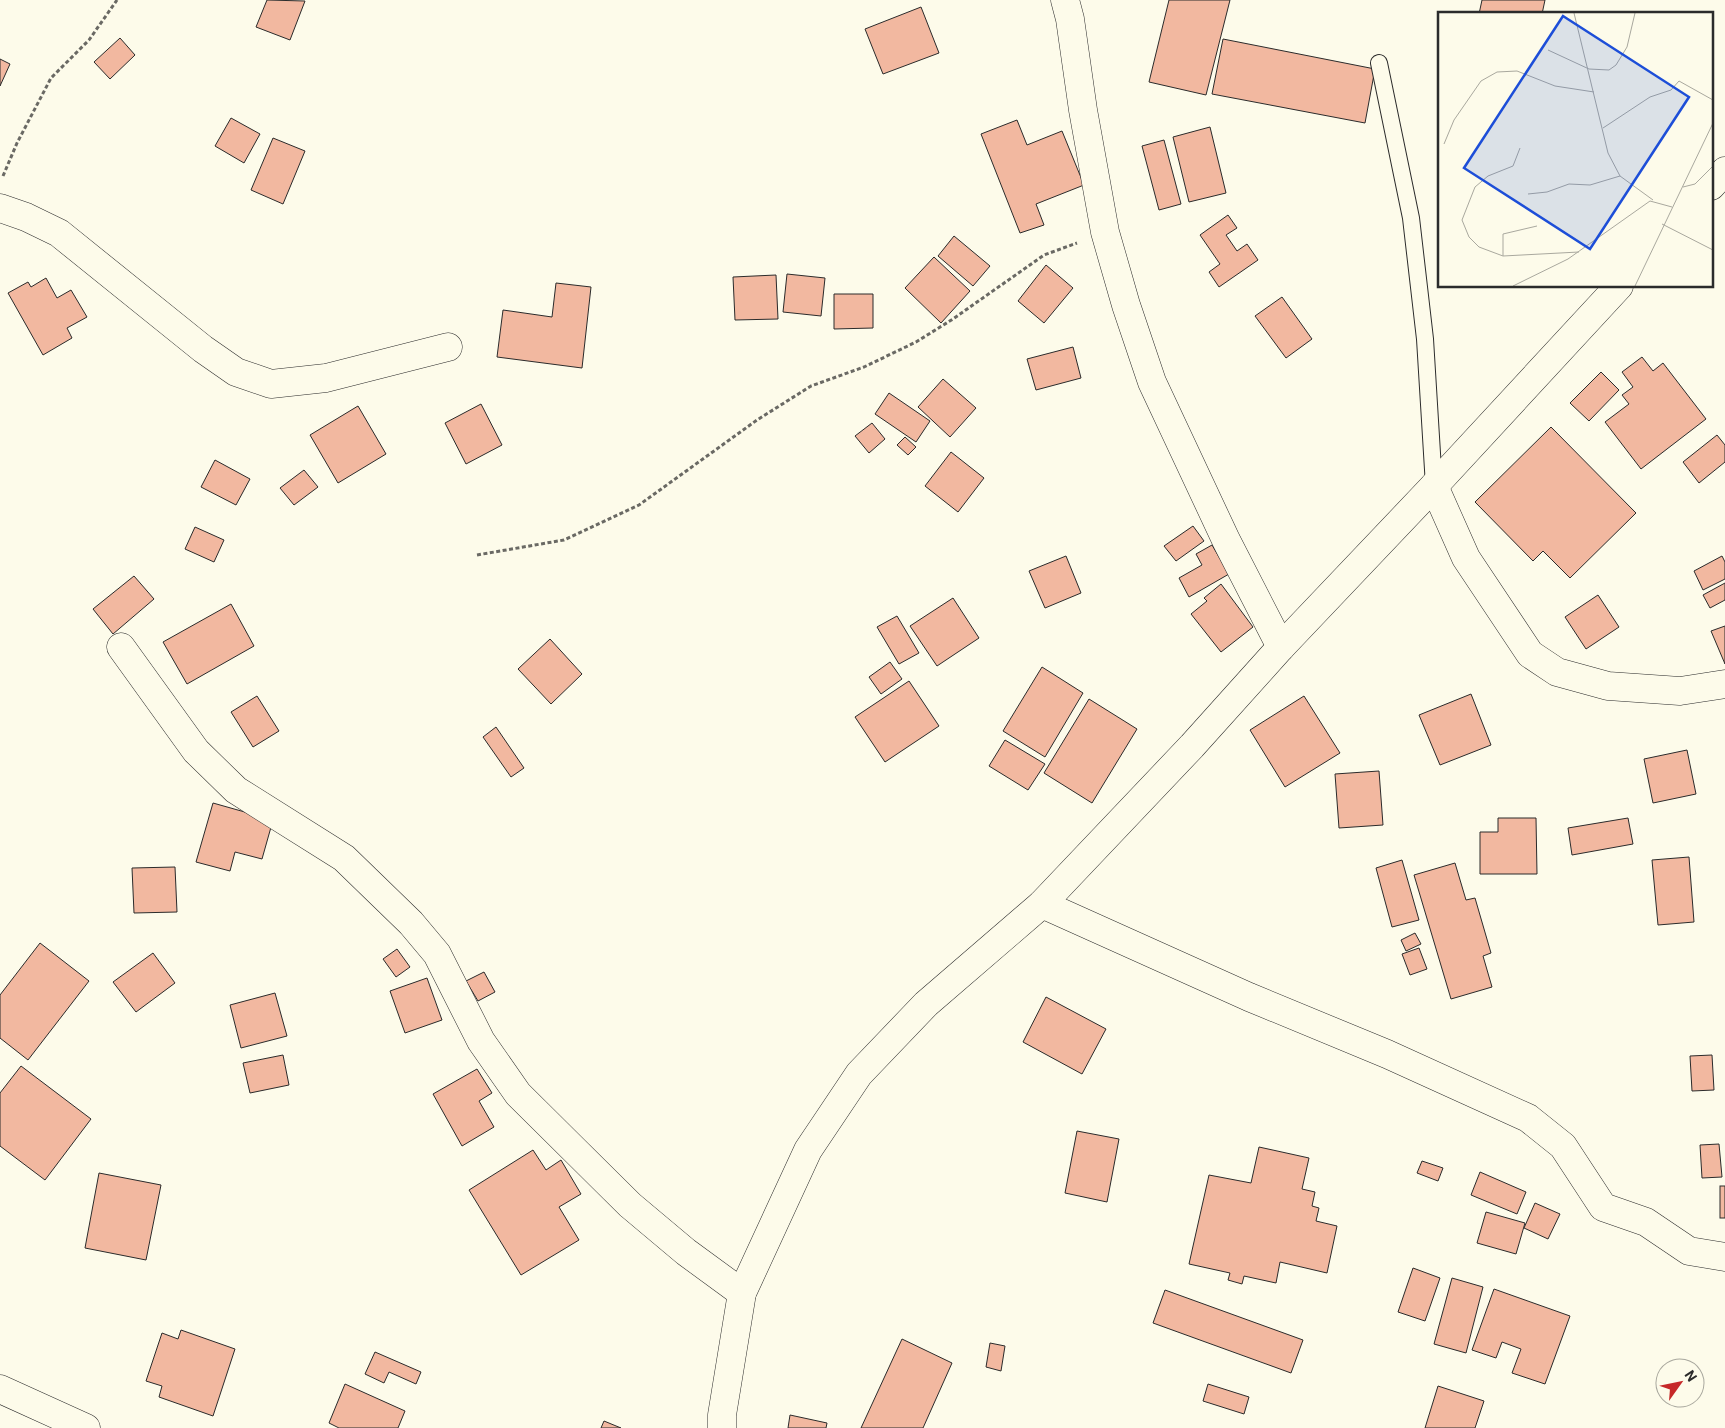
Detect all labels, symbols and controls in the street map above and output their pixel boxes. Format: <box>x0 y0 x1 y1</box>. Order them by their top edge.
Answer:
inset map <box>1438 12 1712 288</box>
north arrow <box>1655 1358 1705 1408</box>
text: N <box>1681 1367 1700 1384</box>

